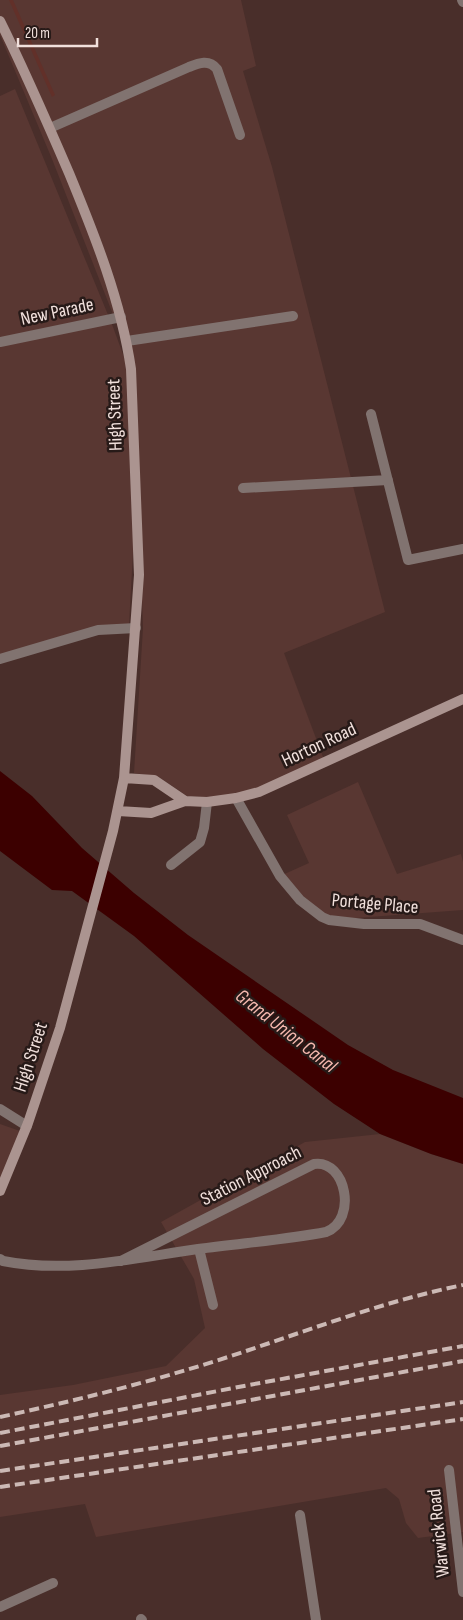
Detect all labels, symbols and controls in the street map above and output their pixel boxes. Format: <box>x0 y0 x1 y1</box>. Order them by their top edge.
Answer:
scale bar <box>18 15 96 47</box>
text: 20 m <box>25 24 50 43</box>
street label: New Parade <box>18 293 96 331</box>
street label: High Street <box>102 378 128 451</box>
street label: Horton Road <box>278 718 360 772</box>
street label: Portage Place <box>331 889 419 919</box>
water label: Grand Union Canal <box>231 984 342 1079</box>
street label: High Street <box>9 1019 53 1095</box>
street label: Station Approach <box>197 1141 305 1211</box>
street label: Warwick Road <box>423 1488 455 1578</box>

